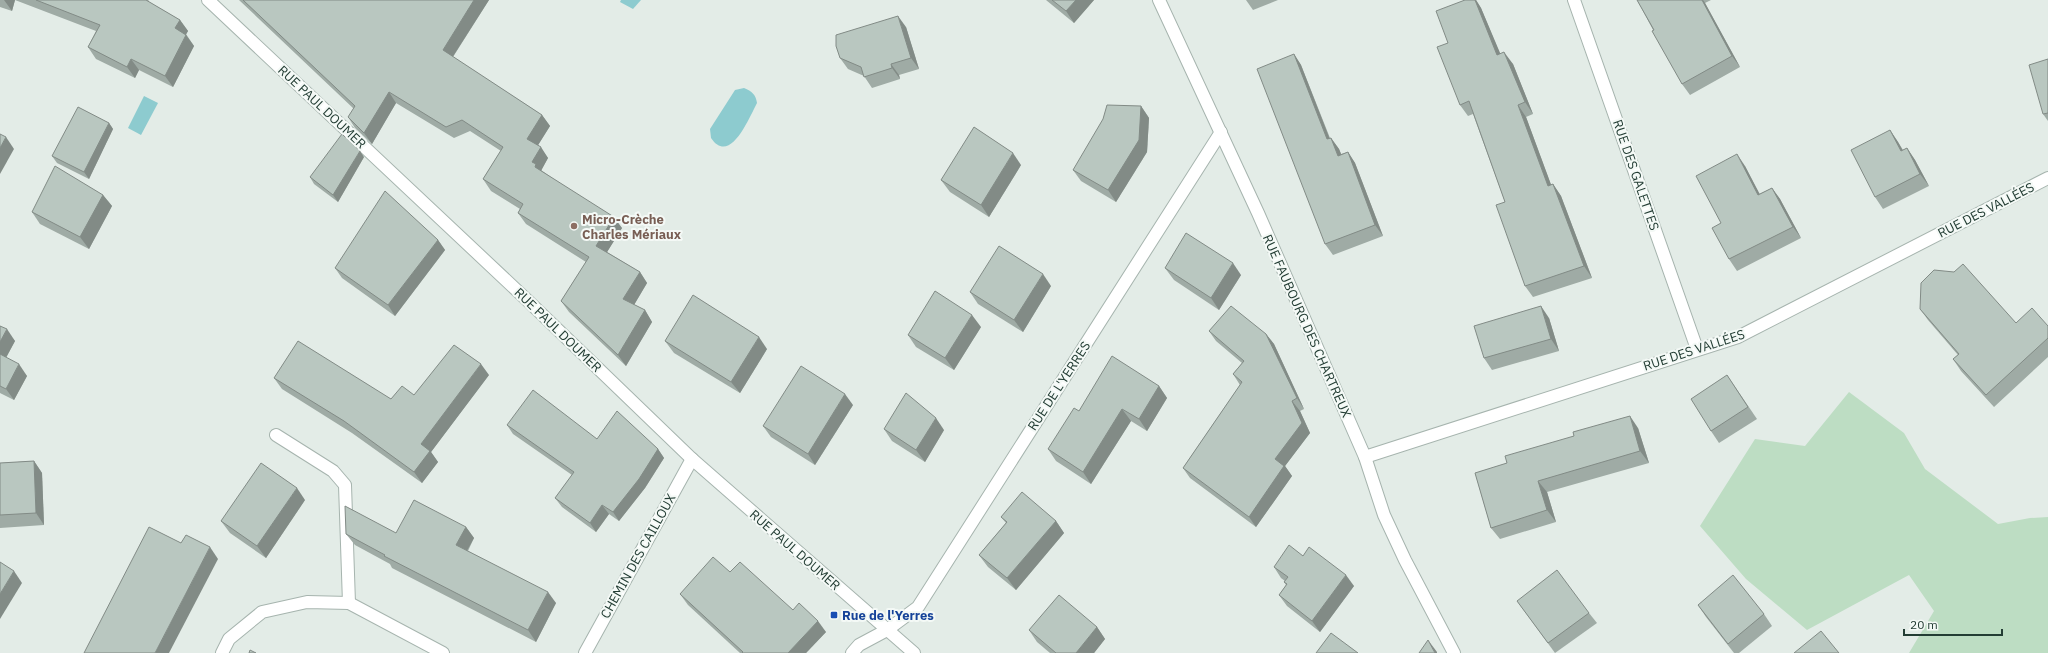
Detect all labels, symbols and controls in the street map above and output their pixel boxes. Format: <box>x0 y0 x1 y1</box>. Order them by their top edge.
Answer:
street label: RUE PAUL DOUMER <box>274 62 370 152</box>
street label: RUE DES GALETTES <box>1609 117 1663 233</box>
street label: RUE DES VALLÉES <box>1935 178 2037 242</box>
place label: Micro-Crèche Charles Mériaux <box>582 211 682 243</box>
marker: Micro-Crèche Charles Mériaux <box>569 221 579 231</box>
street label: RUE FAUBOURG DES CHARTREUX <box>1259 232 1355 420</box>
street label: RUE PAUL DOUMER <box>511 284 605 376</box>
street label: RUE DES VALLÉES <box>1641 326 1747 374</box>
street label: RUE DE L'YERRES <box>1024 338 1094 434</box>
street label: CHEMIN DES CAILLOUX <box>597 491 679 621</box>
street label: RUE PAUL DOUMER <box>746 506 844 594</box>
place label: Rue de l'Yerres <box>842 607 934 624</box>
marker: Rue de l'Yerres <box>829 610 839 620</box>
scale bar <box>1904 611 2002 637</box>
text: 20 m <box>1910 617 1938 632</box>

